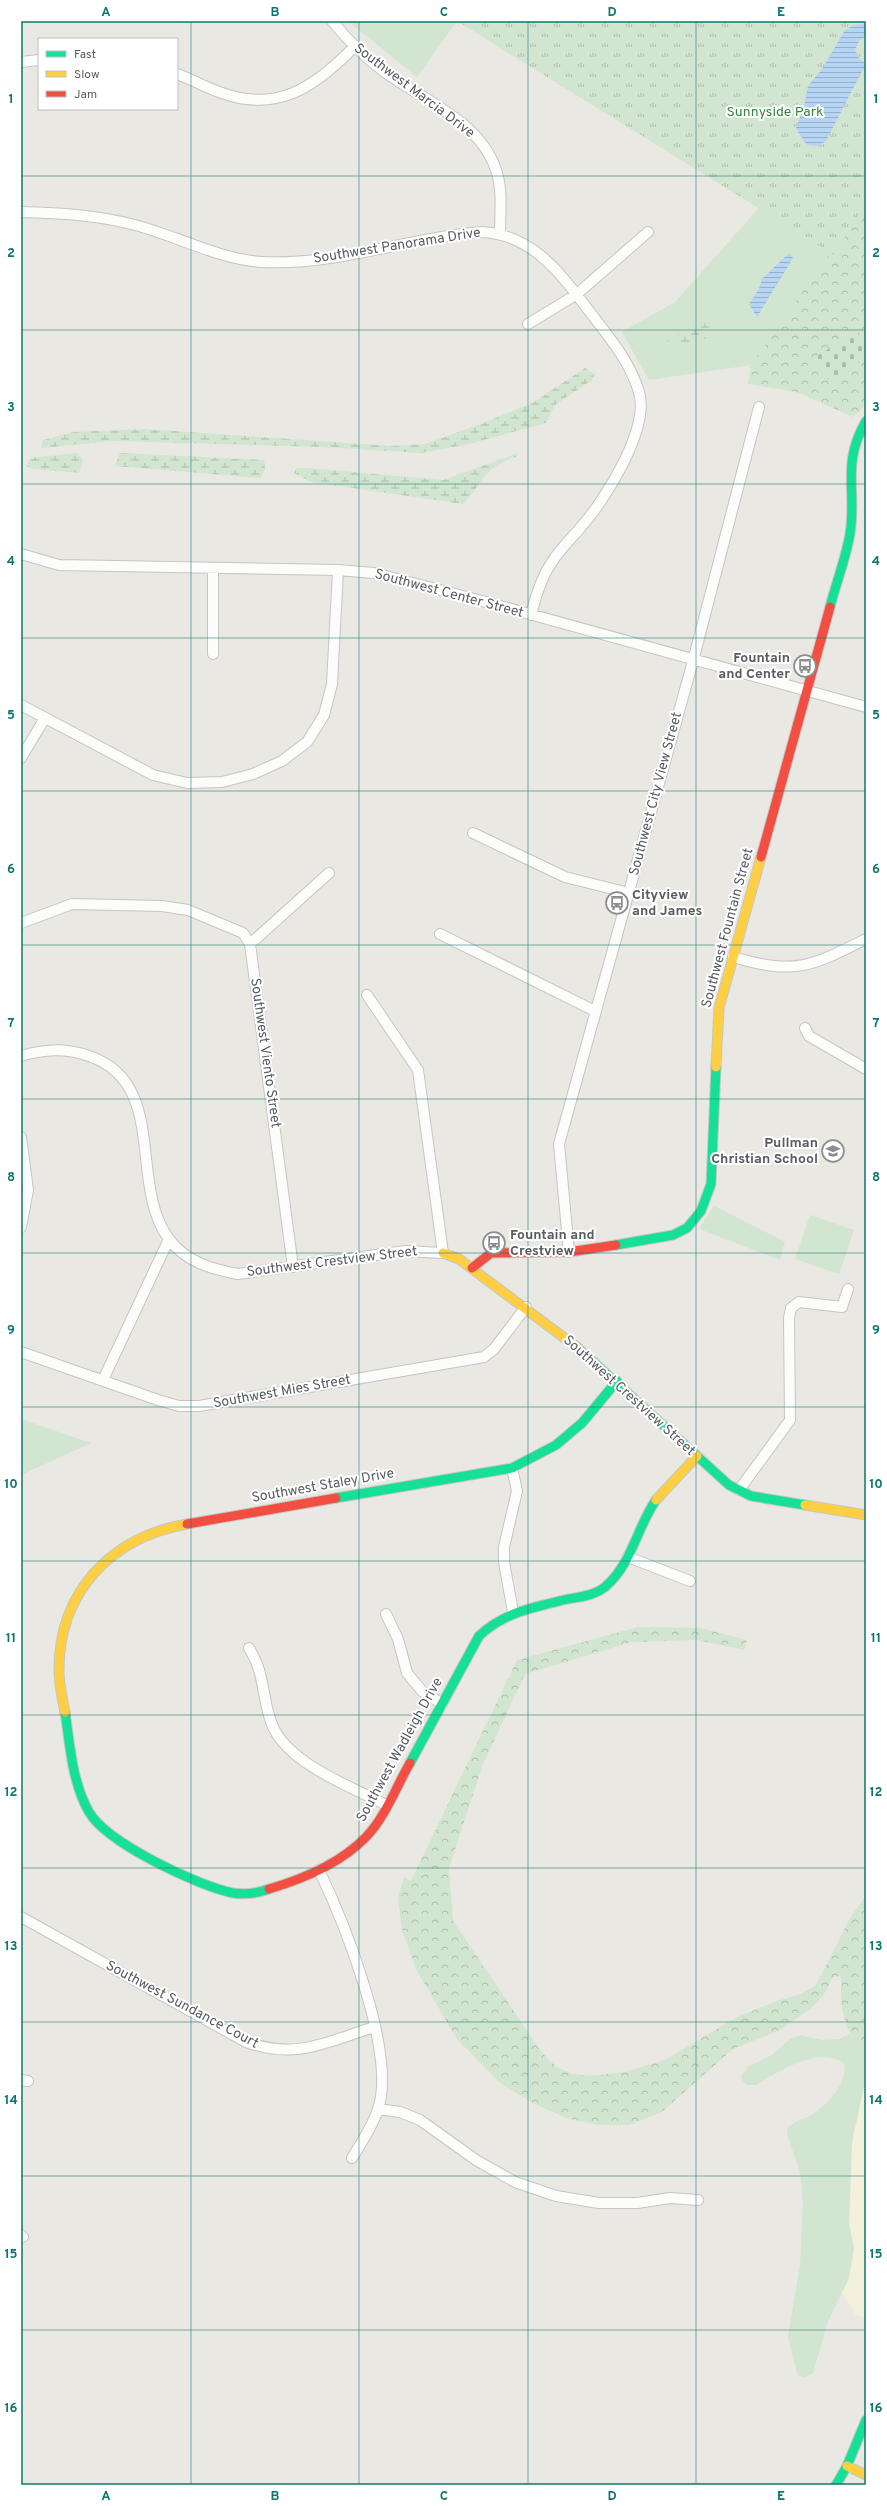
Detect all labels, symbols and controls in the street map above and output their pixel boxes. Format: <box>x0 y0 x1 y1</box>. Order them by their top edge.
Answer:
text: A <box>101 5 111 21</box>
text: B <box>271 5 280 21</box>
text: C <box>440 5 448 21</box>
text: D <box>607 5 617 21</box>
text: E <box>777 5 785 21</box>
legend <box>38 38 178 110</box>
street label: Southwest Marcia Drive <box>350 40 478 142</box>
text: Fast <box>74 47 96 63</box>
text: Slow <box>74 67 100 83</box>
text: Jam <box>74 87 97 103</box>
text: 1 <box>8 92 14 108</box>
text: 1 <box>873 92 879 108</box>
park label: Sunnyside Park <box>726 104 824 121</box>
street label: Southwest Panorama Drive <box>312 224 482 268</box>
text: 2 <box>7 246 15 262</box>
text: 2 <box>872 246 880 262</box>
text: 3 <box>7 400 15 416</box>
text: 3 <box>872 400 880 416</box>
text: 4 <box>7 554 15 570</box>
text: 4 <box>872 554 880 570</box>
street label: Southwest Center Street <box>373 566 525 622</box>
place label: Fountain and Center <box>718 650 790 683</box>
bus stop icon: Fountain and Center <box>792 653 818 679</box>
text: 5 <box>7 708 15 724</box>
text: 5 <box>872 708 880 724</box>
street label: Southwest City View Street <box>626 710 686 878</box>
street label: Southwest Fountain Street <box>698 846 758 1010</box>
text: 6 <box>7 862 15 878</box>
text: 6 <box>872 862 880 878</box>
place label: Cityview and James <box>632 887 702 920</box>
bus stop icon: Cityview and James <box>604 890 630 916</box>
street label: Southwest Viento Street <box>246 977 284 1129</box>
text: 7 <box>8 1016 15 1032</box>
text: 7 <box>873 1016 880 1032</box>
place label: Pullman Christian School <box>711 1135 818 1168</box>
school or university icon: Pullman Christian School <box>820 1138 846 1164</box>
text: 8 <box>7 1170 15 1186</box>
text: 8 <box>872 1170 880 1186</box>
place label: Fountain and Crestview <box>510 1227 595 1260</box>
bus stop icon: Fountain and Crestview <box>481 1230 507 1256</box>
street label: Southwest Crestview Street <box>246 1243 418 1281</box>
text: 9 <box>7 1323 15 1339</box>
text: 9 <box>872 1323 880 1339</box>
street label: Southwest Crestview Street <box>559 1332 699 1460</box>
street label: Southwest Mies Street <box>212 1372 352 1412</box>
street label: Southwest Staley Drive <box>250 1465 396 1507</box>
text: 10 <box>4 1477 18 1493</box>
text: 10 <box>869 1477 883 1493</box>
text: 11 <box>6 1631 16 1647</box>
text: 11 <box>871 1631 881 1647</box>
street label: Southwest Wadleigh Drive <box>353 1675 447 1825</box>
text: 12 <box>4 1785 18 1801</box>
text: 12 <box>869 1785 883 1801</box>
text: 13 <box>5 1939 18 1955</box>
text: 13 <box>870 1939 883 1955</box>
street label: Southwest Sundance Court <box>103 1957 261 2053</box>
text: 14 <box>4 2093 18 2109</box>
text: 14 <box>869 2093 883 2109</box>
text: 15 <box>4 2247 18 2263</box>
text: 15 <box>869 2247 883 2263</box>
text: 16 <box>4 2401 18 2417</box>
text: 16 <box>869 2401 883 2417</box>
text: A <box>101 2489 111 2505</box>
text: B <box>271 2489 280 2505</box>
text: C <box>440 2489 448 2505</box>
text: D <box>607 2489 617 2505</box>
text: E <box>777 2489 785 2505</box>

